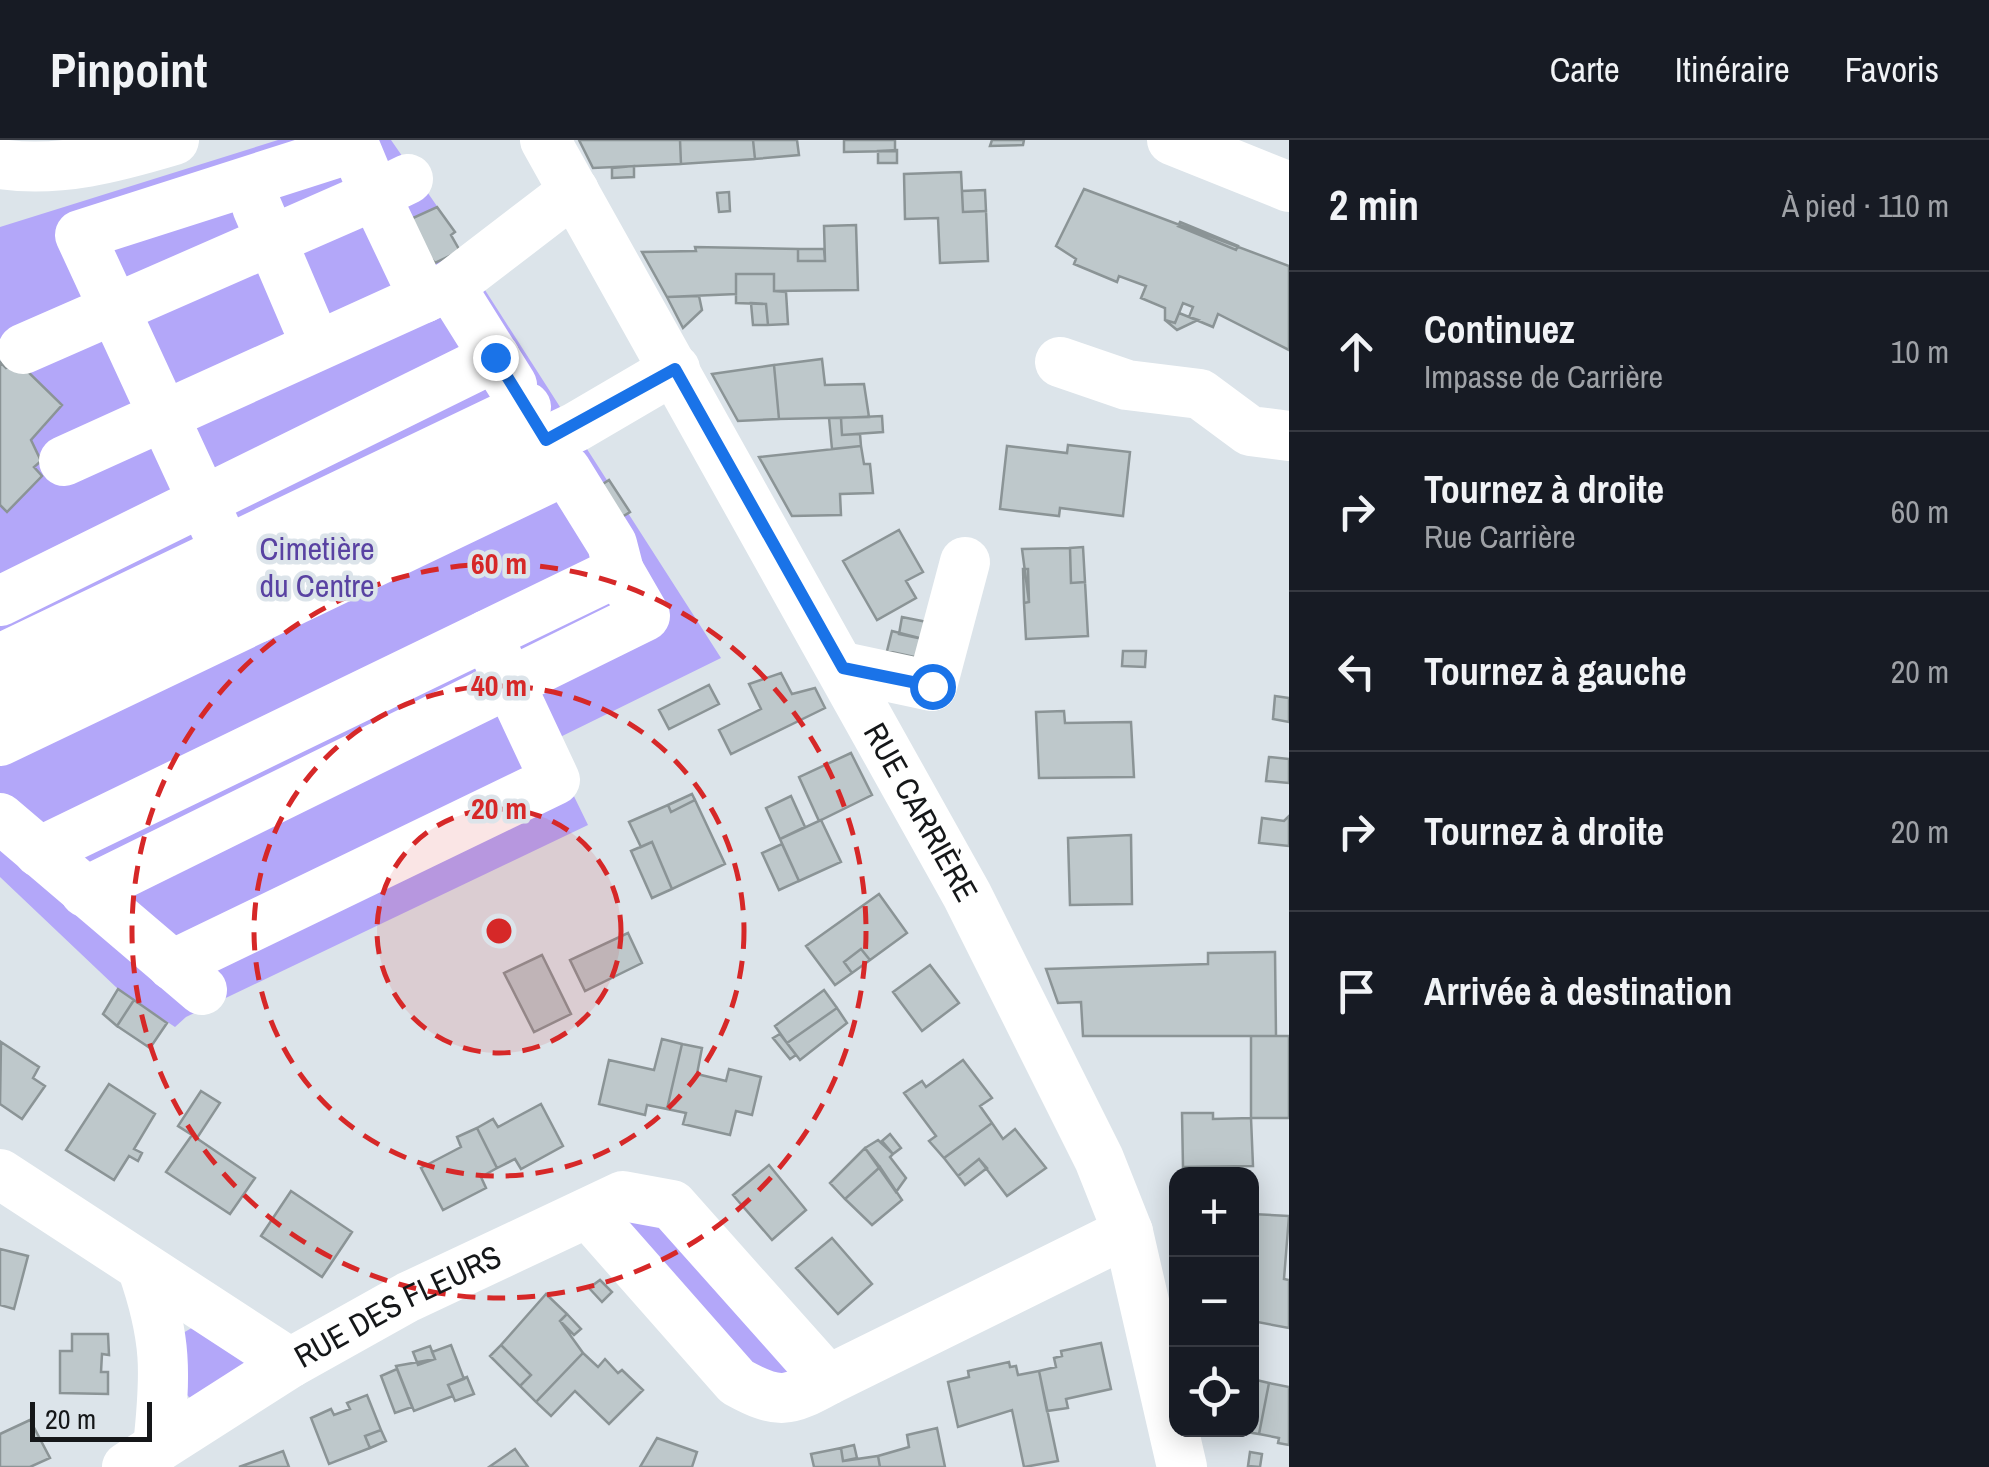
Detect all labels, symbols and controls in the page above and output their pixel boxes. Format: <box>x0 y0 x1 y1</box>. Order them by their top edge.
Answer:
text: Pinpoint <box>50 37 207 102</box>
text: Carte <box>1550 46 1620 93</box>
text: Itinéraire <box>1675 46 1790 93</box>
text: Favoris <box>1845 46 1939 93</box>
text: 2 min <box>1329 177 1419 233</box>
text: À pied · 110 m <box>1782 184 1949 227</box>
text: Continuez <box>1424 304 1575 355</box>
icon: ahead <box>1329 324 1384 379</box>
text: 10 m <box>1891 330 1949 373</box>
route end <box>473 335 519 381</box>
text: Impasse de Carrière <box>1424 355 1663 398</box>
text: Tournez à droite <box>1424 464 1664 515</box>
icon: right <box>1329 484 1384 539</box>
text: 60 m <box>1891 490 1949 533</box>
text: Rue Carrière <box>1424 515 1576 558</box>
park label: Cimetière du Centre <box>259 527 375 607</box>
text: 60 m <box>471 543 527 583</box>
icon: left <box>1329 644 1384 699</box>
text: Tournez à gauche <box>1424 646 1687 697</box>
text: 20 m <box>1891 650 1949 693</box>
route start <box>910 664 956 710</box>
text: 40 m <box>471 665 527 705</box>
street label: RUE CARRIÈRE <box>854 715 988 909</box>
text: 20 m <box>471 788 527 828</box>
icon: right <box>1329 804 1384 859</box>
text: Tournez à droite <box>1424 806 1664 857</box>
text: 20 m <box>1891 810 1949 853</box>
centre of rings <box>481 913 517 949</box>
icon: arrive <box>1329 964 1384 1019</box>
text: Arrivée à destination <box>1424 966 1732 1017</box>
map controls <box>1169 1167 1259 1437</box>
button: + <box>1169 1167 1259 1257</box>
street label: RUE DES FLEURS <box>286 1234 508 1377</box>
button: − <box>1169 1257 1259 1347</box>
button: locate <box>1169 1347 1259 1437</box>
scale bar <box>30 1397 152 1442</box>
text: 20 m <box>45 1400 96 1438</box>

